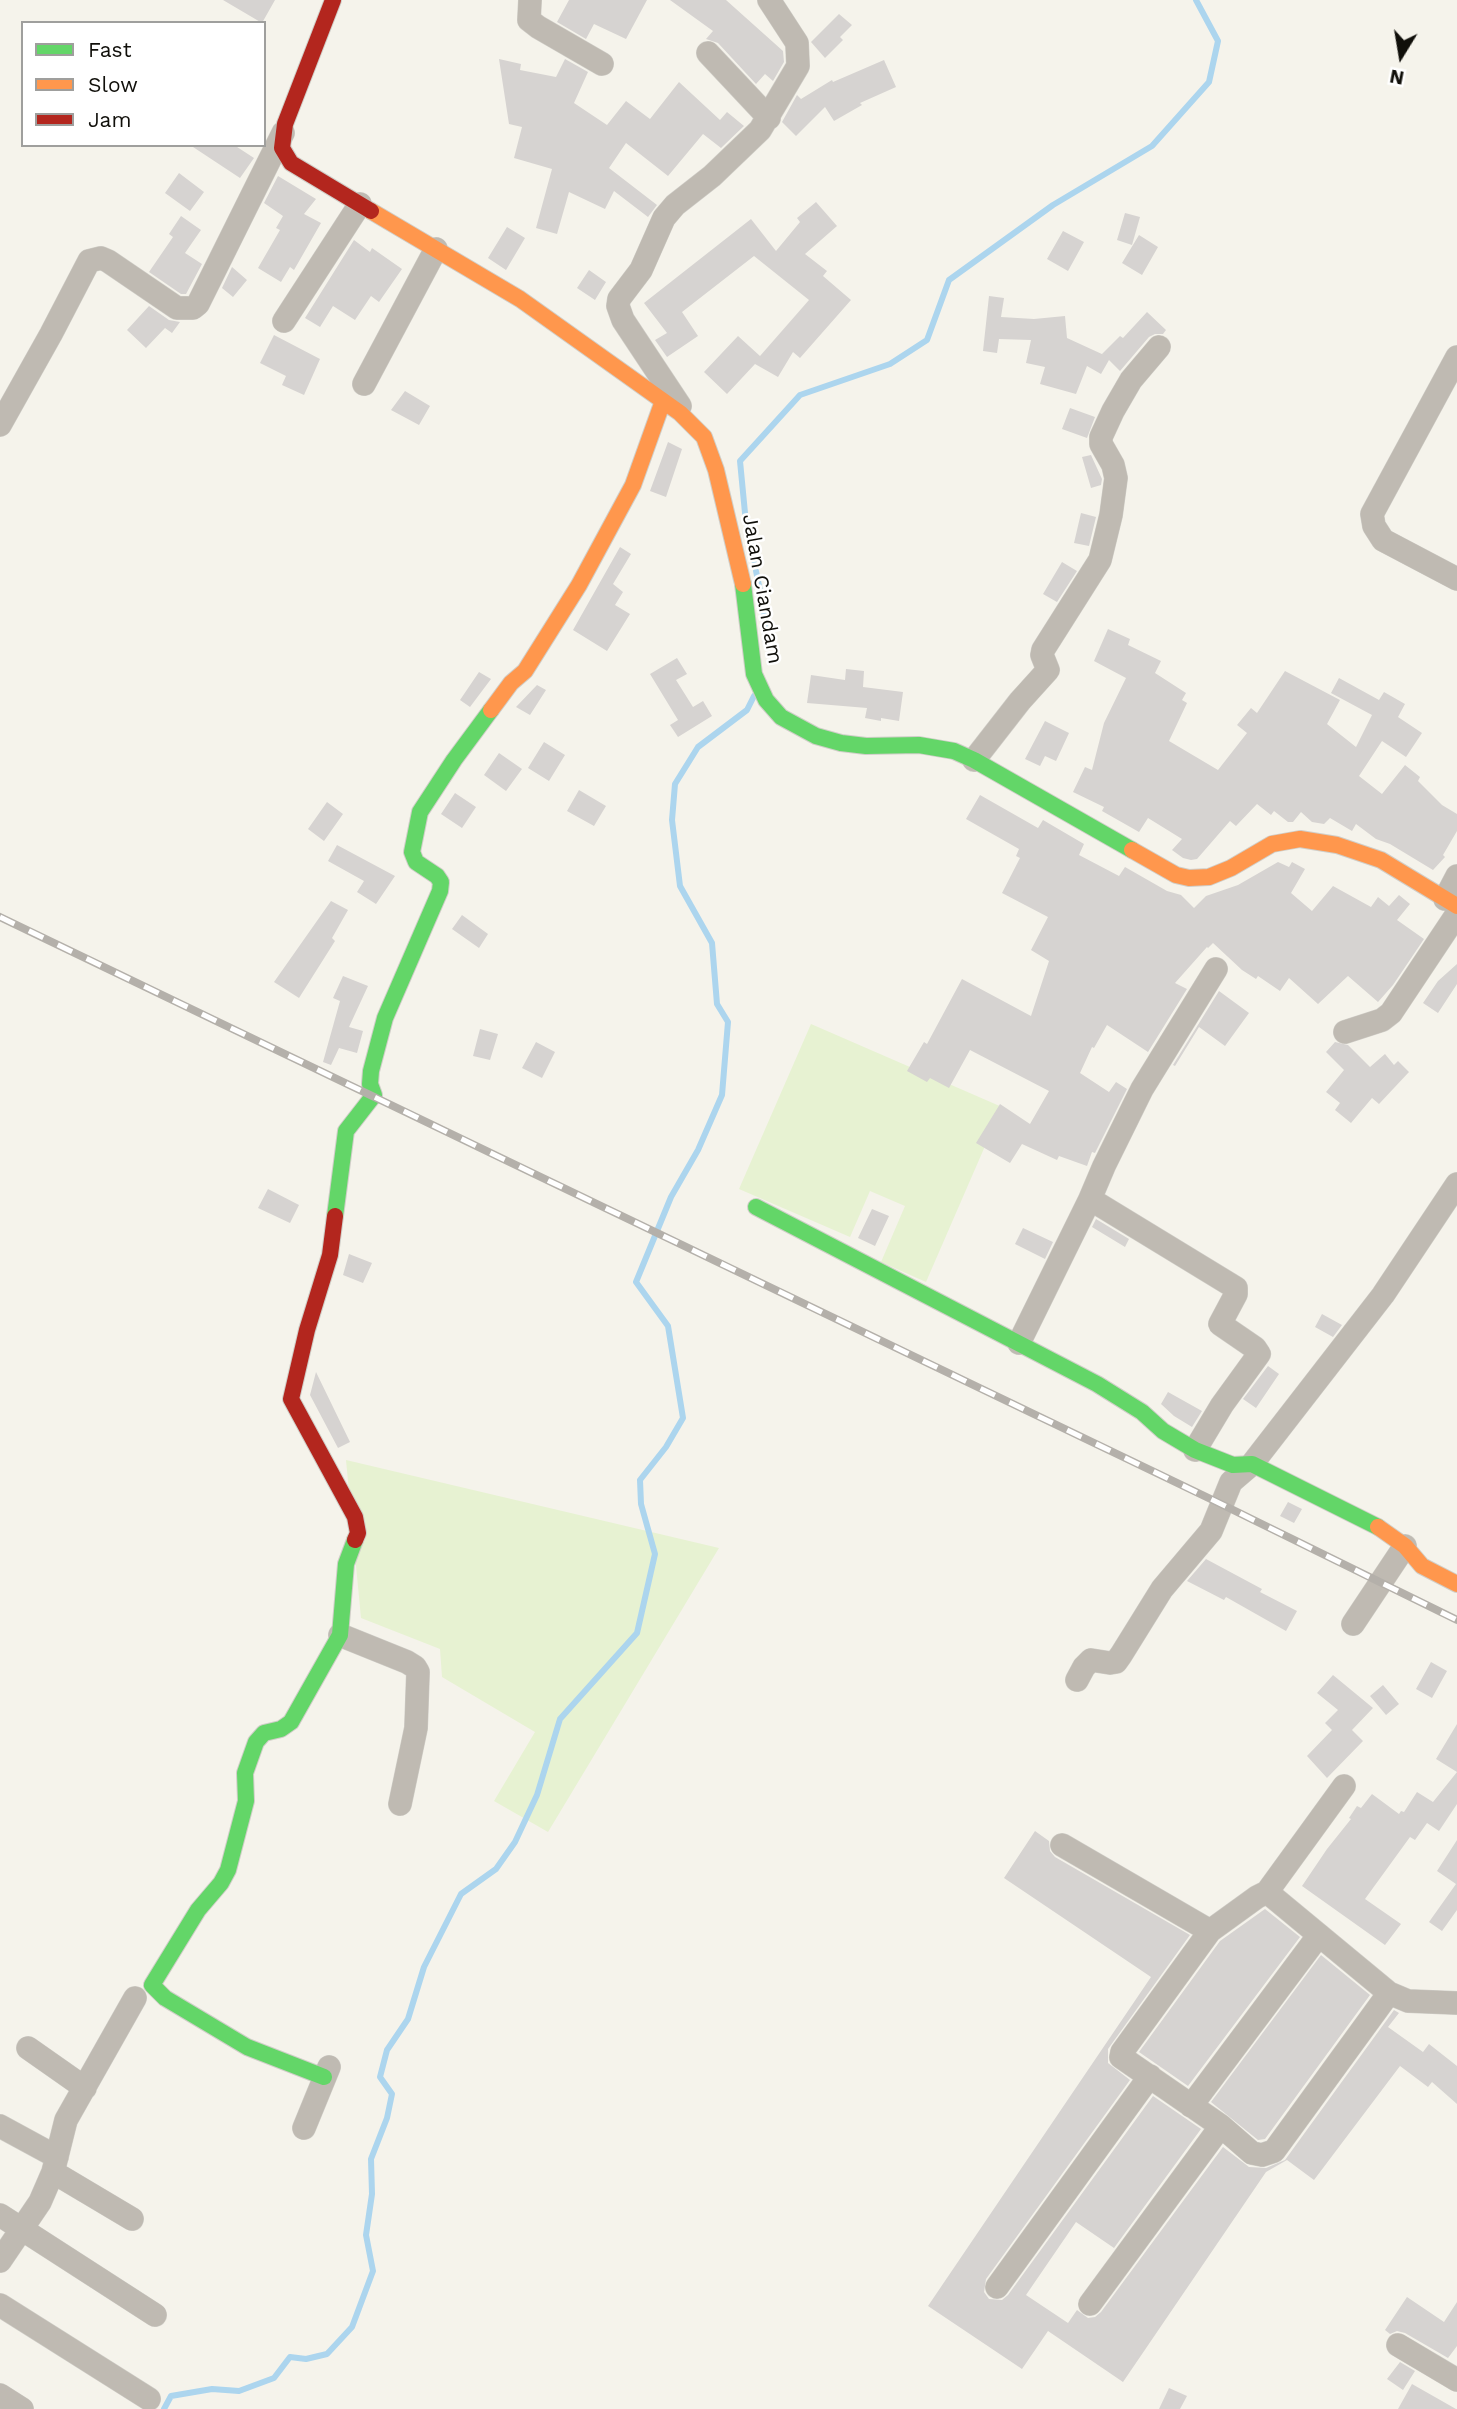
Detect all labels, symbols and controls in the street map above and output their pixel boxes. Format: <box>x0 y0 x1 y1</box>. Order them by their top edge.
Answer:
legend <box>21 21 266 147</box>
north arrow <box>1366 21 1436 91</box>
text: Fast <box>88 37 132 62</box>
text: N <box>1388 64 1406 90</box>
text: Slow <box>88 72 138 97</box>
text: Jam <box>88 107 131 132</box>
street label: Jalan Ciandam <box>736 512 788 666</box>

